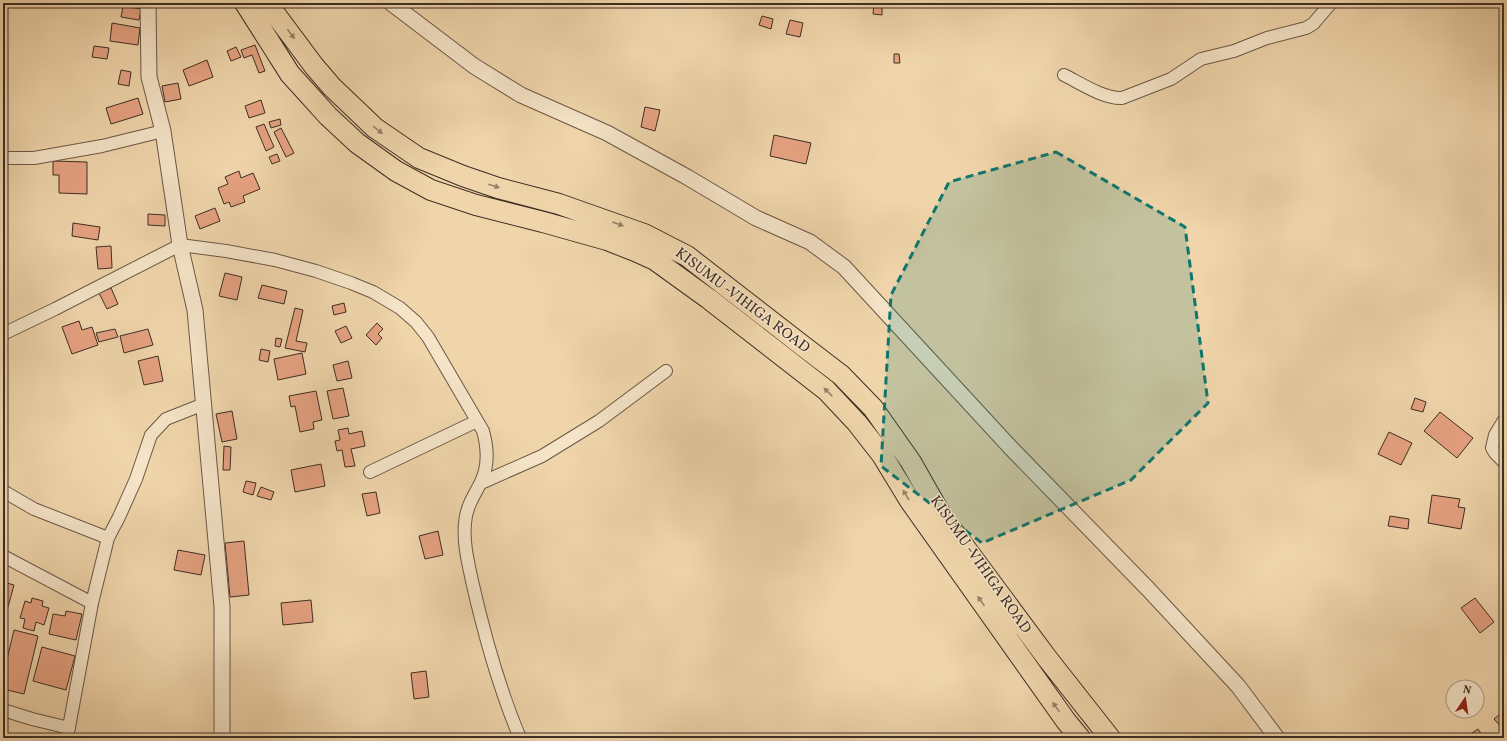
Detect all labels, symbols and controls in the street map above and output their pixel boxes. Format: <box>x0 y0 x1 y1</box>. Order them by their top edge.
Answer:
one-way arrow <box>286 29 295 40</box>
one-way arrow <box>373 126 383 134</box>
one-way arrow <box>488 183 500 189</box>
one-way arrow <box>613 222 625 228</box>
street label: KISUMU -VIHIGA ROAD <box>670 243 814 359</box>
one-way arrow <box>823 387 833 397</box>
one-way arrow <box>903 489 910 501</box>
street label: KISUMU -VIHIGA ROAD <box>924 492 1036 638</box>
one-way arrow <box>977 596 985 606</box>
north arrow <box>1445 679 1485 719</box>
text: N <box>1461 683 1472 699</box>
one-way arrow <box>1053 702 1061 712</box>

